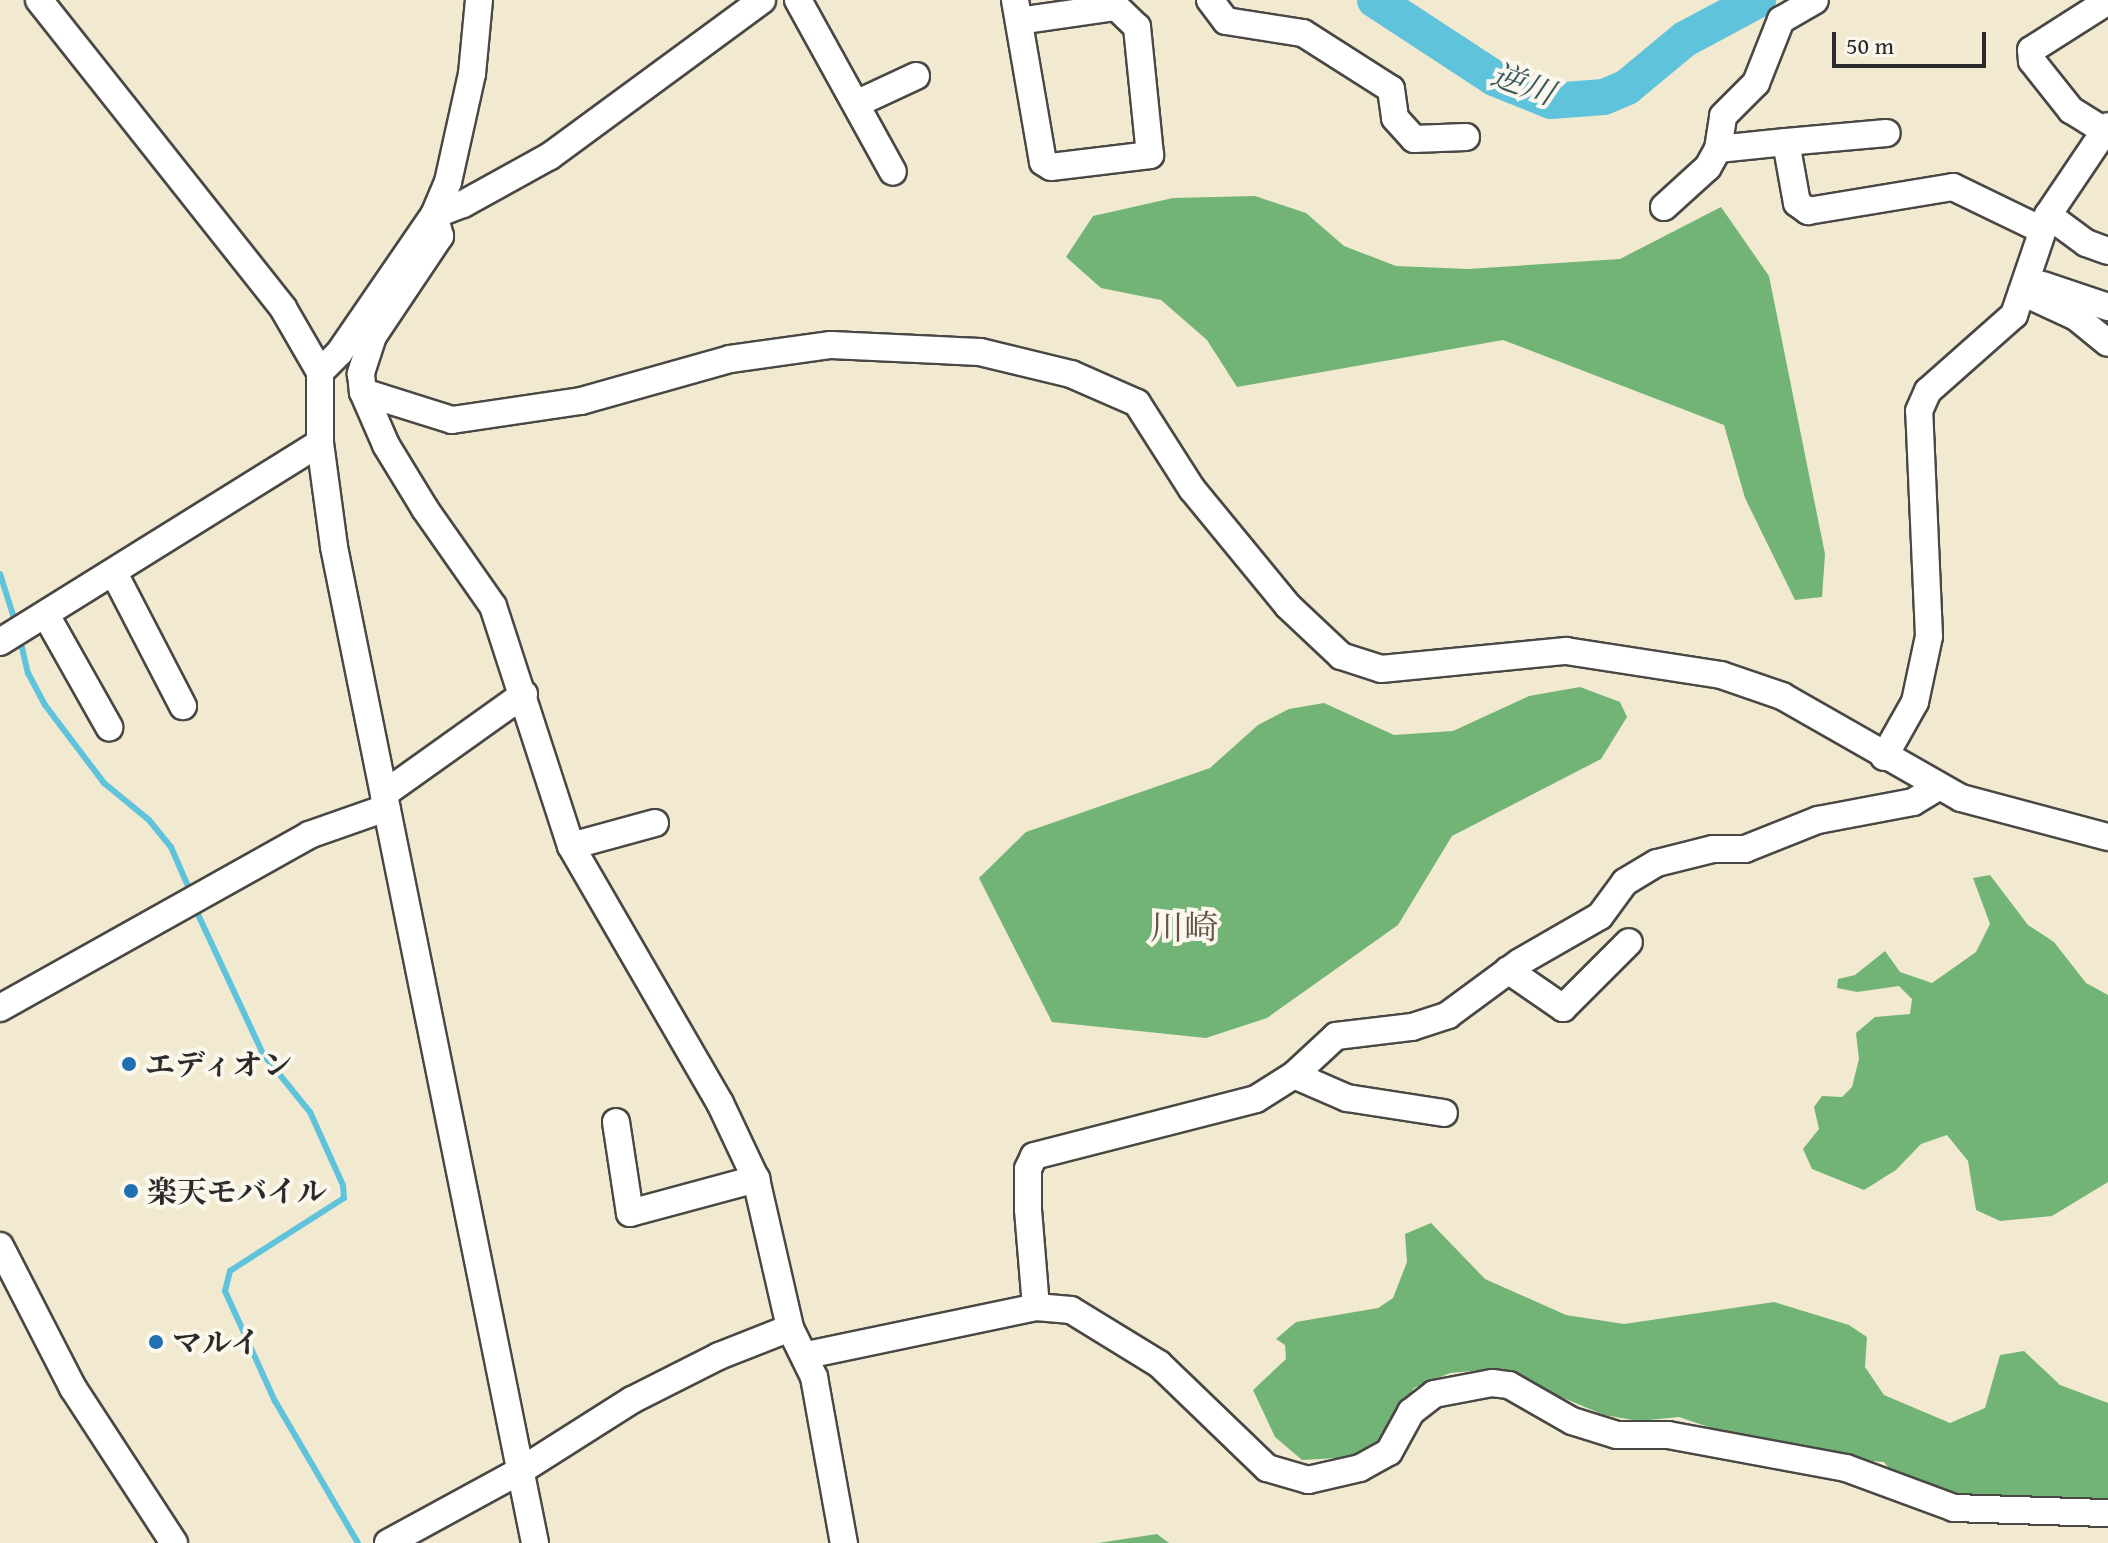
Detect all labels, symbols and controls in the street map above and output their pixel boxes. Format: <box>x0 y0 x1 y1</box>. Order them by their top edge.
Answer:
scale bar <box>1836 16 1990 66</box>
text: 50 m <box>1846 28 1894 63</box>
water label: 逆川 <box>1486 55 1560 113</box>
district label: 川崎 <box>1150 907 1218 947</box>
place label: エディオン <box>145 1046 295 1082</box>
marker: エディオン <box>120 1055 138 1073</box>
place label: 楽天モバイル <box>147 1173 327 1209</box>
marker: 楽天モバイル <box>122 1182 140 1200</box>
place label: マルイ <box>172 1324 262 1360</box>
marker: マルイ <box>147 1333 165 1351</box>

